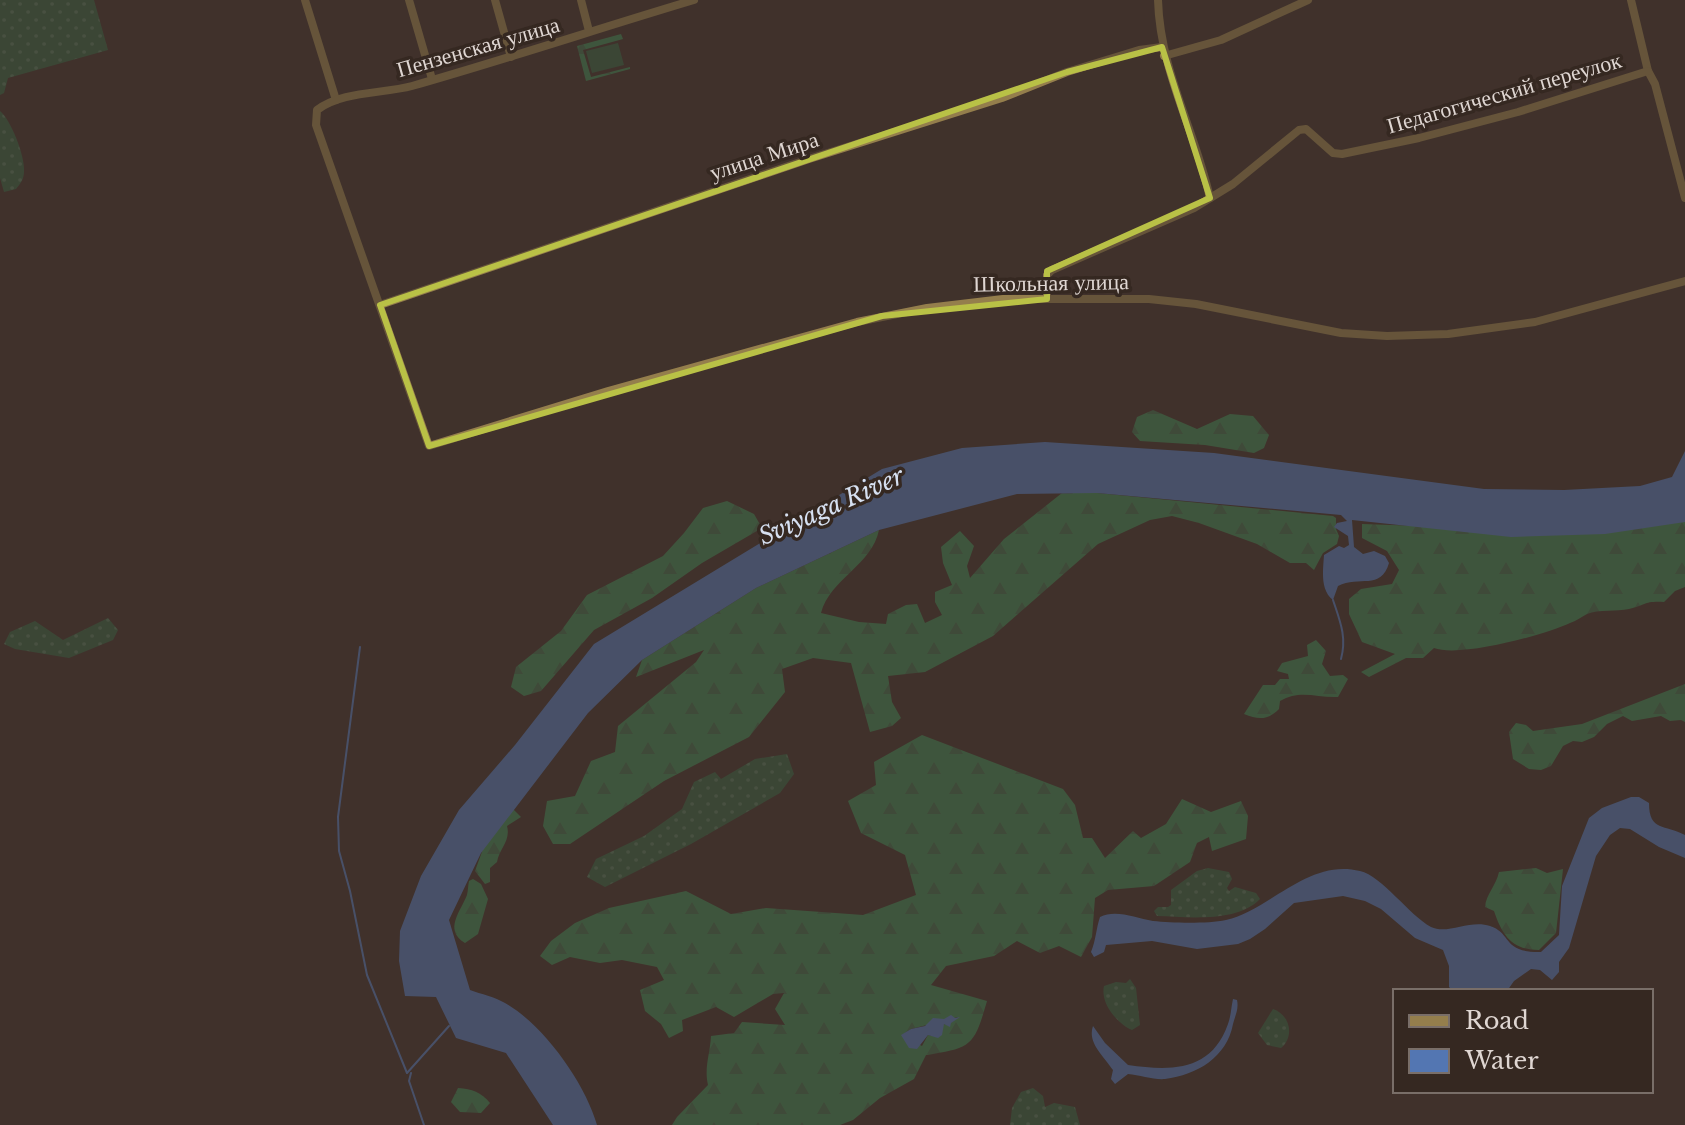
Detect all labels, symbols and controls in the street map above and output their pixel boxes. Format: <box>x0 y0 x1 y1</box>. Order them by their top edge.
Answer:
street label: Пензенская улица <box>393 11 563 83</box>
street label: Педагогический переулок <box>1384 46 1625 139</box>
street label: улица Мира <box>706 126 822 186</box>
street label: Школьная улица <box>973 268 1129 298</box>
water label: Sviyaga River <box>754 461 909 551</box>
legend <box>1393 989 1653 1093</box>
text: Road <box>1465 1006 1529 1035</box>
text: Water <box>1464 1046 1539 1075</box>

